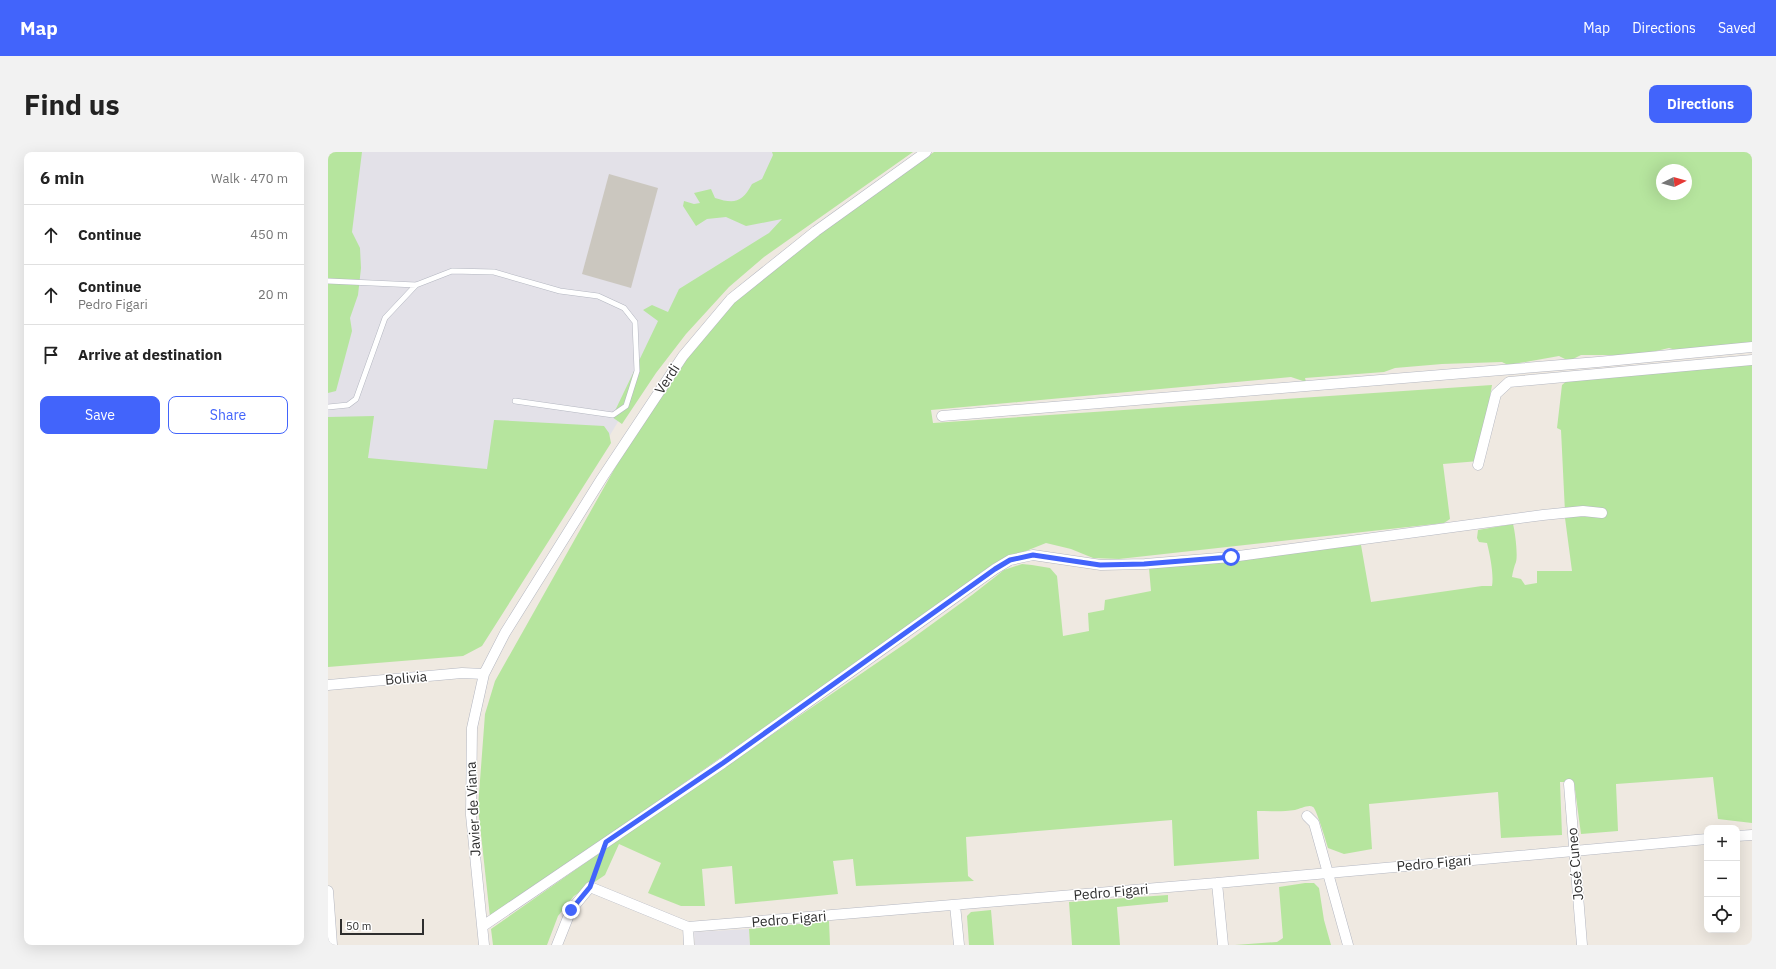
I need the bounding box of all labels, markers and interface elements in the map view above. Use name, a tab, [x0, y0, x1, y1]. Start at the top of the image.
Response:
text: Map	[20, 16, 58, 40]
text: Map	[1583, 19, 1610, 37]
text: Directions	[1632, 19, 1696, 37]
text: Saved	[1718, 19, 1756, 37]
button: Directions	[1649, 85, 1752, 123]
text: Find us	[24, 86, 120, 123]
north arrow	[1656, 164, 1692, 200]
text: 6 min	[40, 167, 84, 189]
text: Walk · 470 m	[211, 170, 288, 187]
icon: ahead	[40, 224, 62, 246]
text: Continue	[78, 225, 142, 244]
text: 450 m	[250, 226, 288, 243]
text: Continue	[78, 277, 142, 296]
icon: ahead	[40, 284, 62, 306]
text: 20 m	[258, 286, 288, 303]
text: Pedro Figari	[78, 296, 148, 313]
icon: arrive	[40, 344, 62, 366]
text: Arrive at destination	[78, 345, 222, 364]
street label: Verdi	[651, 360, 683, 398]
button: Save	[40, 396, 160, 434]
button: Share	[168, 396, 288, 434]
route start	[1222, 548, 1240, 566]
street label: Bolivia	[384, 667, 428, 689]
street label: Javier de Viana	[461, 761, 484, 857]
map controls	[1704, 825, 1740, 933]
button: +	[1704, 825, 1740, 861]
street label: José Cuneo	[1563, 827, 1587, 901]
street label: Pedro Figari	[1396, 851, 1472, 875]
button: −	[1704, 861, 1740, 897]
street label: Pedro Figari	[1073, 880, 1149, 904]
button: locate	[1704, 897, 1740, 933]
route end	[562, 901, 580, 919]
street label: Pedro Figari	[751, 907, 827, 931]
scale bar	[340, 917, 424, 936]
text: 50 m	[346, 919, 371, 933]

